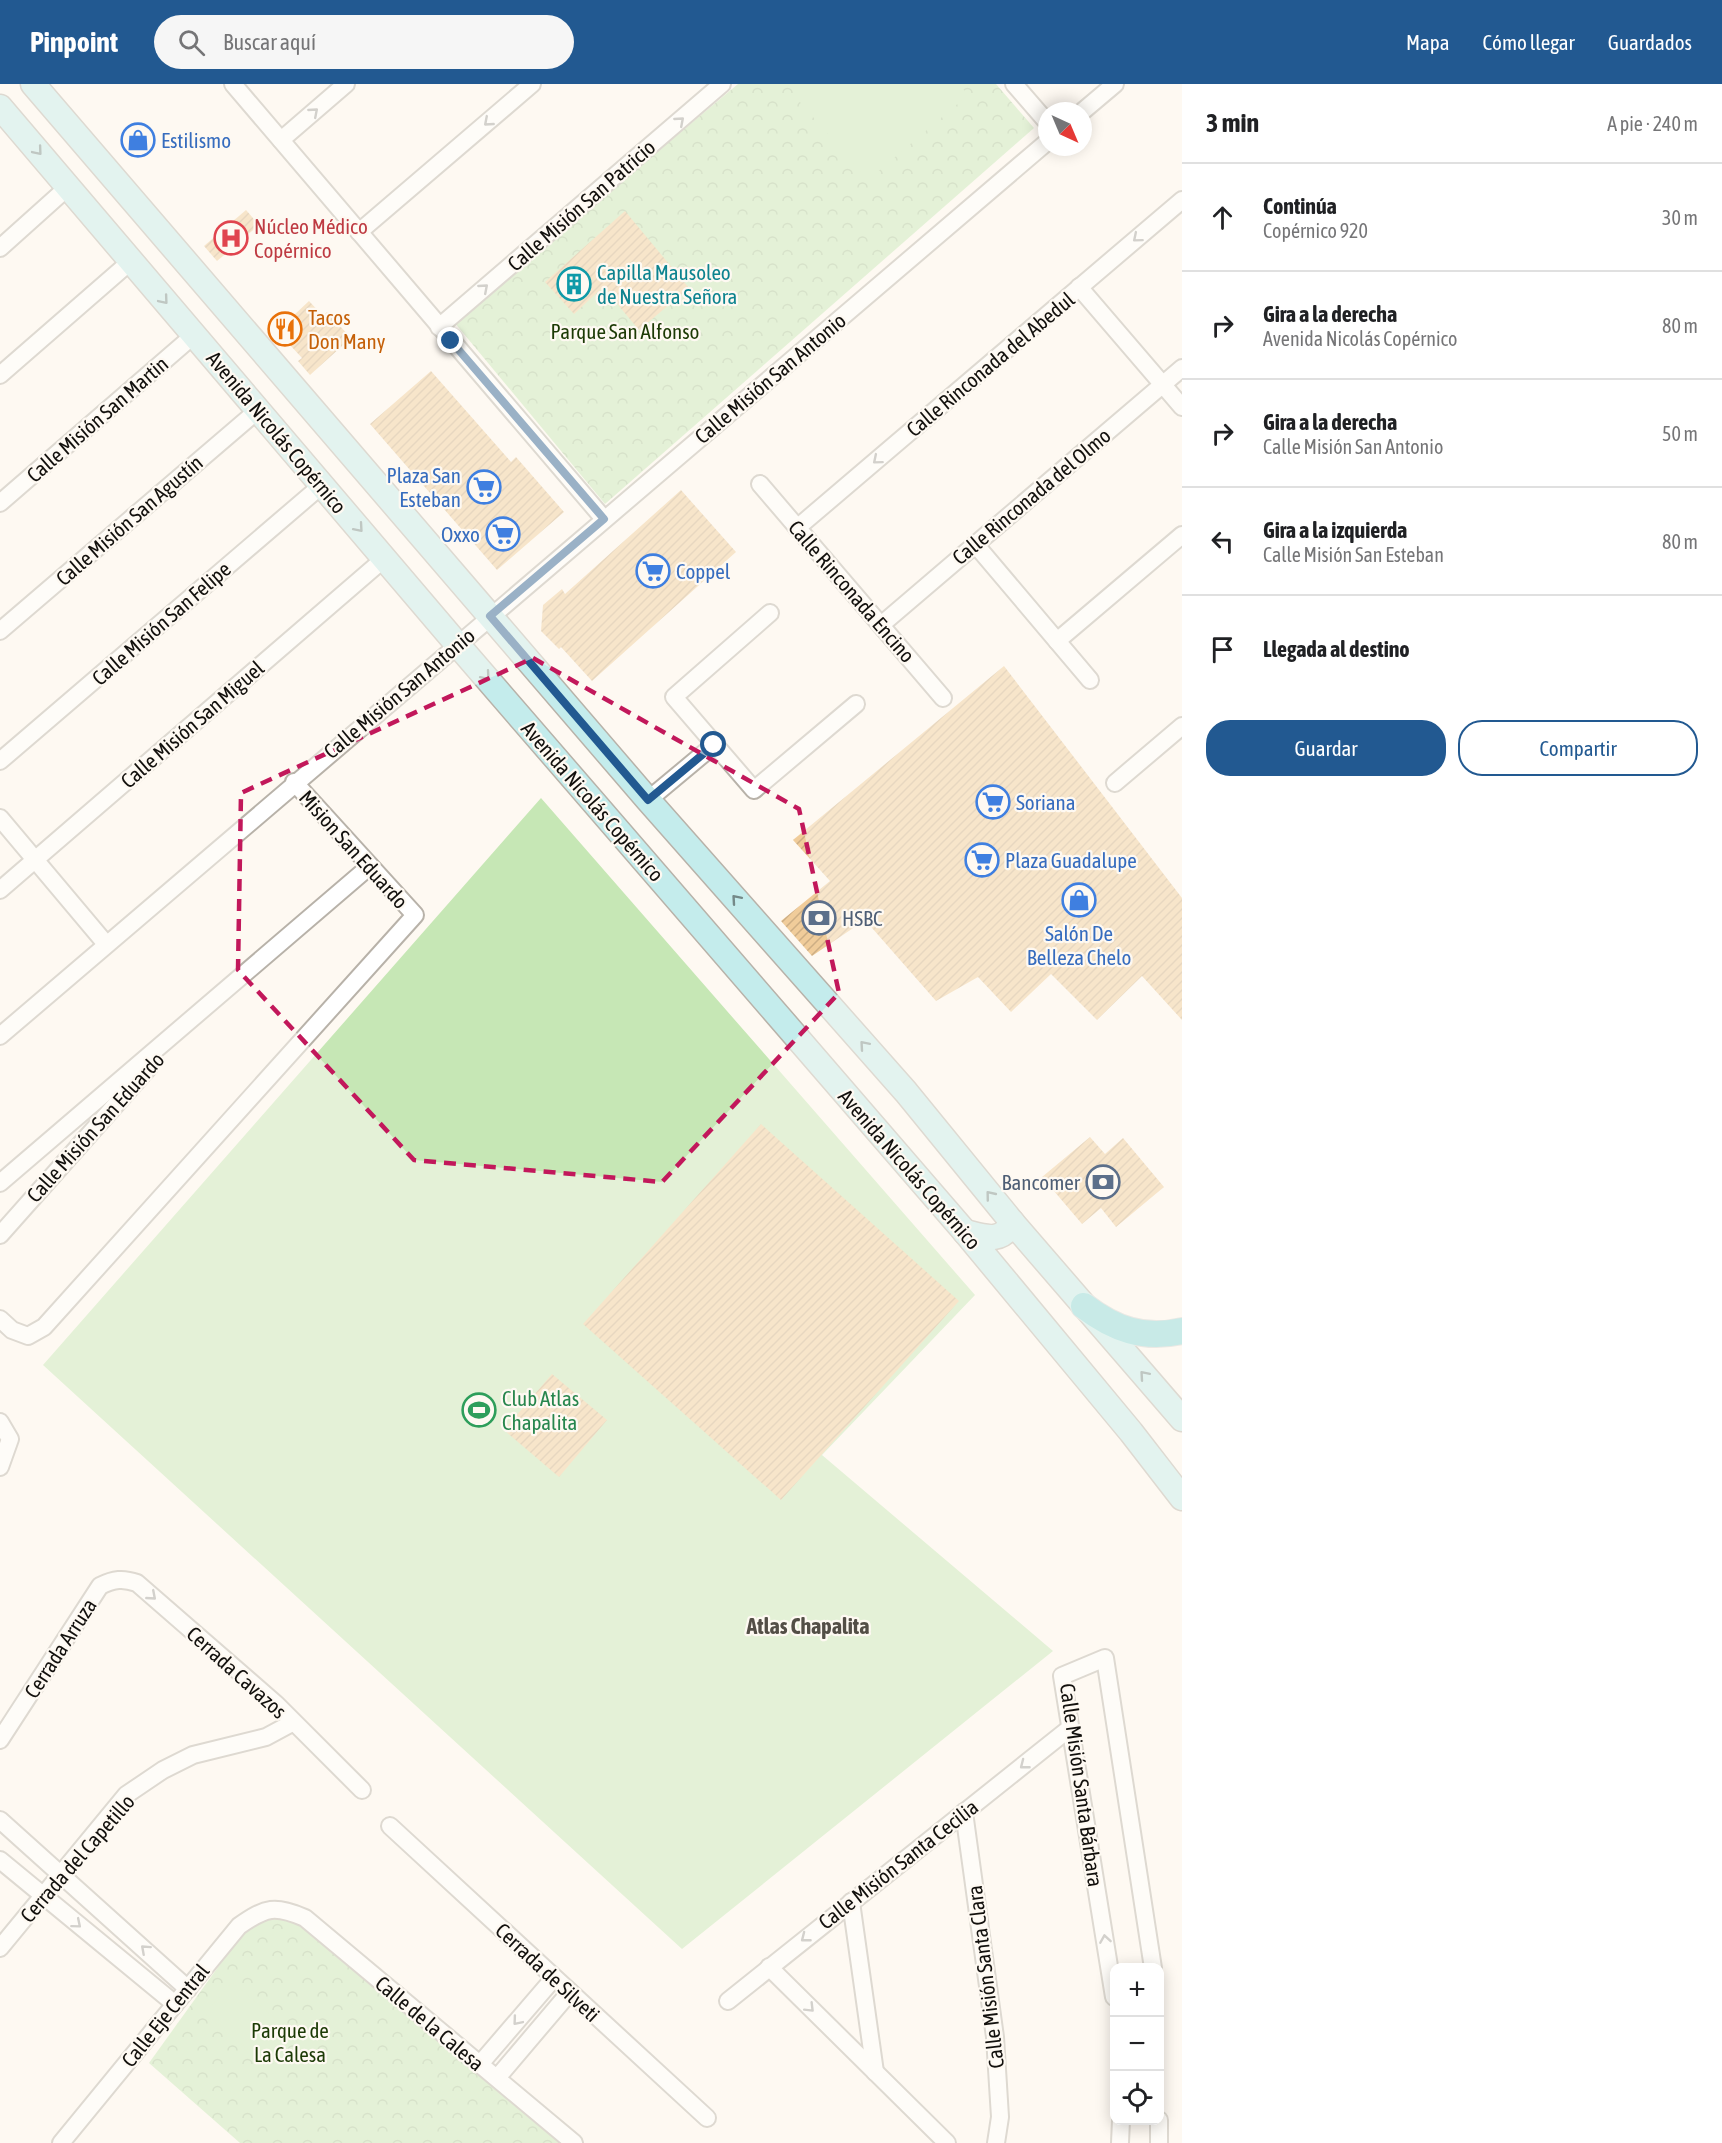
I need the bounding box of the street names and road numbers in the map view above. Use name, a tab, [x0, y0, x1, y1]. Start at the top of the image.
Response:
street label: Calle Misión San Patricio	[502, 134, 660, 276]
street label: Calle Rinconada del Abedul	[901, 287, 1079, 441]
street label: Calle Misión San Antonio	[690, 308, 850, 448]
street label: Avenida Nicolás Copérnico	[202, 346, 352, 518]
street label: Calle Misión San Martin	[22, 351, 172, 487]
street label: Calle Rinconada del Olmo	[947, 423, 1115, 569]
street label: Calle Misión San Agustín	[51, 450, 207, 590]
street label: Calle Rinconada Encino	[784, 515, 920, 667]
street label: Calle Misión San Felipe	[87, 556, 235, 690]
street label: Calle Misión San Antonio	[319, 623, 479, 763]
street label: Calle Misión San Miguel	[116, 655, 269, 793]
street label: Avenida Nicolás Copérnico	[517, 716, 669, 886]
street label: Mision San Eduardo	[295, 785, 413, 913]
street label: Calle Misión San Eduardo	[21, 1047, 169, 1207]
street label: Avenida Nicolás Copérnico	[834, 1084, 986, 1254]
street label: Cerrada Arruza	[19, 1594, 101, 1702]
street label: Cerrada Cavazos	[182, 1621, 292, 1723]
street label: Calle Misión Santa Bárbara	[1056, 1682, 1108, 1888]
street label: Cerrada del Capetillo	[15, 1789, 139, 1927]
street label: Calle Misión Santa Cecilia	[813, 1794, 983, 1934]
street label: Calle Misión Santa Clara	[962, 1884, 1008, 2070]
street label: Cerrada de Silveti	[491, 1918, 605, 2026]
street label: Calle Eje Central	[116, 1959, 214, 2071]
street label: Calle de la Calesa	[371, 1971, 489, 2075]

